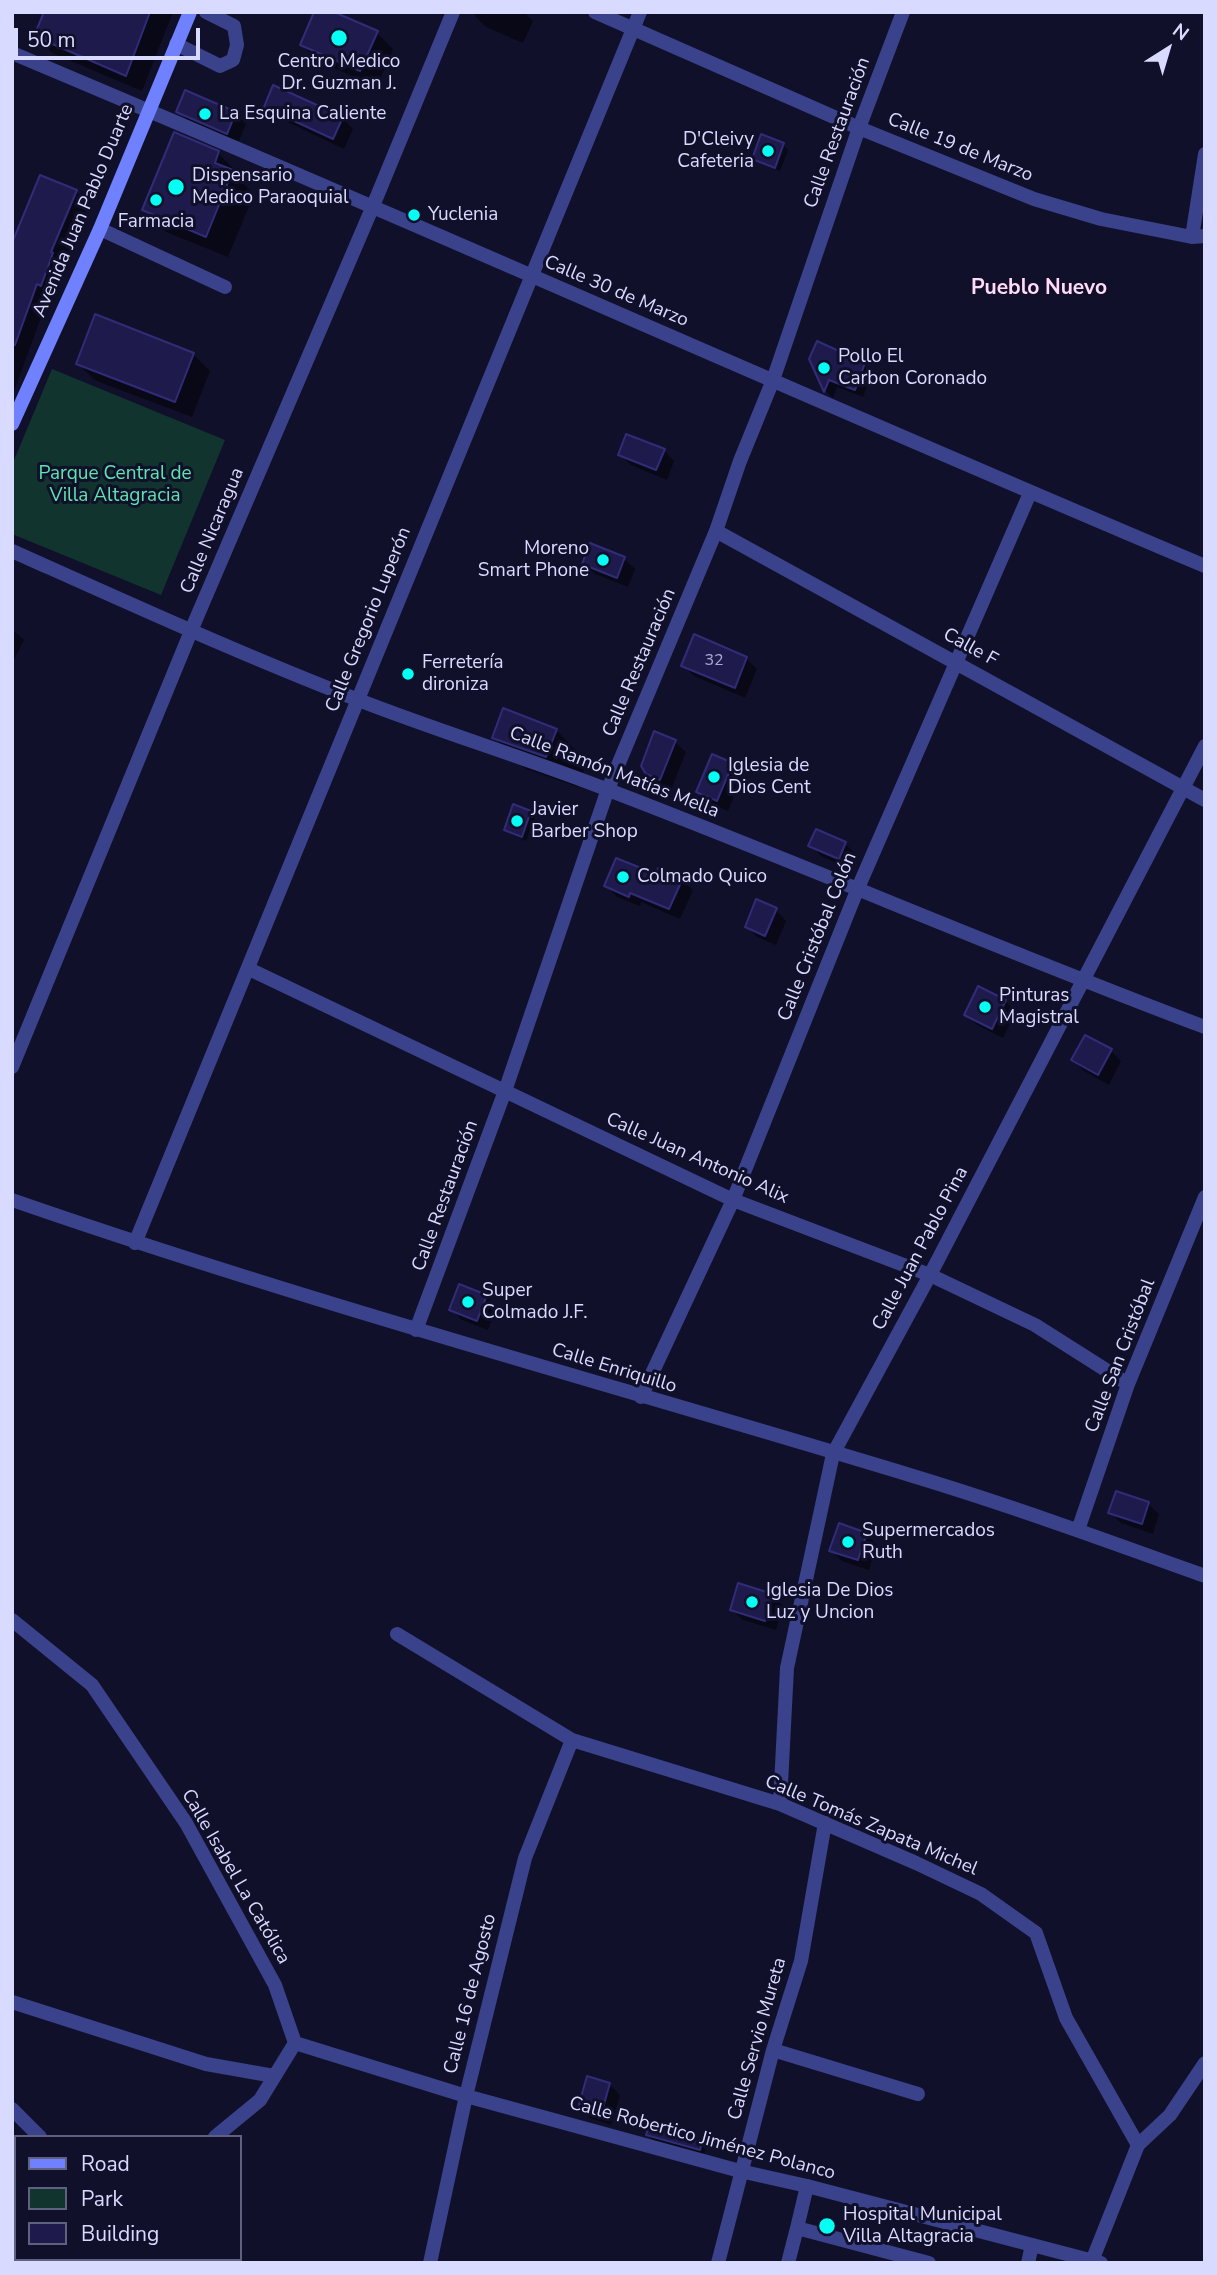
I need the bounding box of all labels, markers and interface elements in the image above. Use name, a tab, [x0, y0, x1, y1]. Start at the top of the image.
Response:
scale bar	[18, 14, 203, 58]
north arrow	[1133, 14, 1203, 84]
text: N	[1167, 18, 1194, 47]
text: 50 m	[27, 26, 76, 54]
marker: Centro Medico Dr. Guzman J.	[329, 28, 349, 48]
place label: Centro Medico Dr. Guzman J.	[278, 51, 400, 95]
street label: Calle Restauración	[800, 54, 876, 212]
street label: Avenida Juan Pablo Duarte	[29, 101, 139, 321]
place label: La Esquina Caliente	[219, 103, 386, 125]
marker: La Esquina Caliente	[197, 106, 213, 122]
street label: Calle 19 de Marzo	[884, 108, 1036, 188]
place label: D'Cleivy Cafeteria	[677, 129, 754, 173]
marker: D'Cleivy Cafeteria	[760, 143, 776, 159]
place label: Dispensario Medico Paraoquial	[192, 165, 349, 209]
marker: Dispensario Medico Paraoquial	[166, 177, 186, 197]
marker: Farmacia	[148, 192, 164, 208]
place label: Yuclenia	[428, 204, 498, 226]
marker: Yuclenia	[406, 207, 422, 223]
place label: Farmacia	[118, 211, 194, 233]
street label: Calle 30 de Marzo	[540, 251, 692, 333]
district label: Pueblo Nuevo	[971, 276, 1107, 302]
place label: Pollo El Carbon Coronado	[838, 346, 987, 390]
marker: Pollo El Carbon Coronado	[816, 360, 832, 376]
park label: Parque Central de Villa Altagracia	[38, 463, 192, 507]
street label: Calle Nicaragua	[176, 465, 250, 597]
street label: Calle Gregorio Luperón	[321, 524, 417, 716]
place label: Moreno Smart Phone	[478, 538, 589, 582]
marker: Moreno Smart Phone	[595, 552, 611, 568]
street label: Calle Restauración	[598, 585, 682, 741]
street label: Calle F	[939, 624, 1001, 672]
house number: 32	[704, 651, 724, 671]
place label: Ferretería dironiza	[422, 652, 504, 696]
marker: Ferretería dironiza	[400, 666, 416, 682]
street label: Calle Ramón Matías Mella	[506, 722, 722, 824]
place label: Iglesia de Dios Cent	[728, 755, 811, 799]
marker: Iglesia de Dios Cent	[706, 769, 722, 785]
place label: Javier Barber Shop	[531, 799, 638, 843]
marker: Javier Barber Shop	[509, 813, 525, 829]
street label: Calle Cristóbal Colón	[774, 849, 862, 1025]
place label: Colmado Quico	[637, 866, 767, 888]
marker: Colmado Quico	[615, 869, 631, 885]
place label: Pinturas Magistral	[999, 985, 1079, 1029]
marker: Pinturas Magistral	[977, 999, 993, 1015]
street label: Calle Juan Antonio Alix	[602, 1108, 792, 1210]
street label: Calle Restauración	[408, 1117, 484, 1275]
street label: Calle Juan Pablo Pina	[868, 1163, 974, 1335]
street label: Calle San Cristóbal	[1081, 1276, 1161, 1436]
place label: Super Colmado J.F.	[482, 1280, 588, 1324]
marker: Super Colmado J.F.	[460, 1294, 476, 1310]
street label: Calle Enriquillo	[549, 1339, 679, 1399]
place label: Supermercados Ruth	[862, 1520, 995, 1564]
marker: Supermercados Ruth	[840, 1534, 856, 1550]
place label: Iglesia De Dios Luz y Uncion	[766, 1580, 893, 1624]
marker: Iglesia De Dios Luz y Uncion	[744, 1594, 760, 1610]
street label: Calle Tomás Zapata Michel	[761, 1771, 981, 1881]
street label: Calle Isabel La Católica	[176, 1785, 294, 1969]
street label: Calle 16 de Agosto	[440, 1912, 502, 2076]
street label: Calle Servio Mureta	[724, 1955, 792, 2123]
street label: Calle Robertico Jiménez Polanco	[566, 2092, 838, 2186]
legend	[14, 2135, 242, 2261]
text: Road	[81, 2150, 130, 2178]
text: Park	[81, 2185, 123, 2213]
place label: Hospital Municipal Villa Altagracia	[843, 2204, 1002, 2248]
marker: Hospital Municipal Villa Altagracia	[817, 2216, 837, 2236]
text: Building	[81, 2220, 159, 2248]

